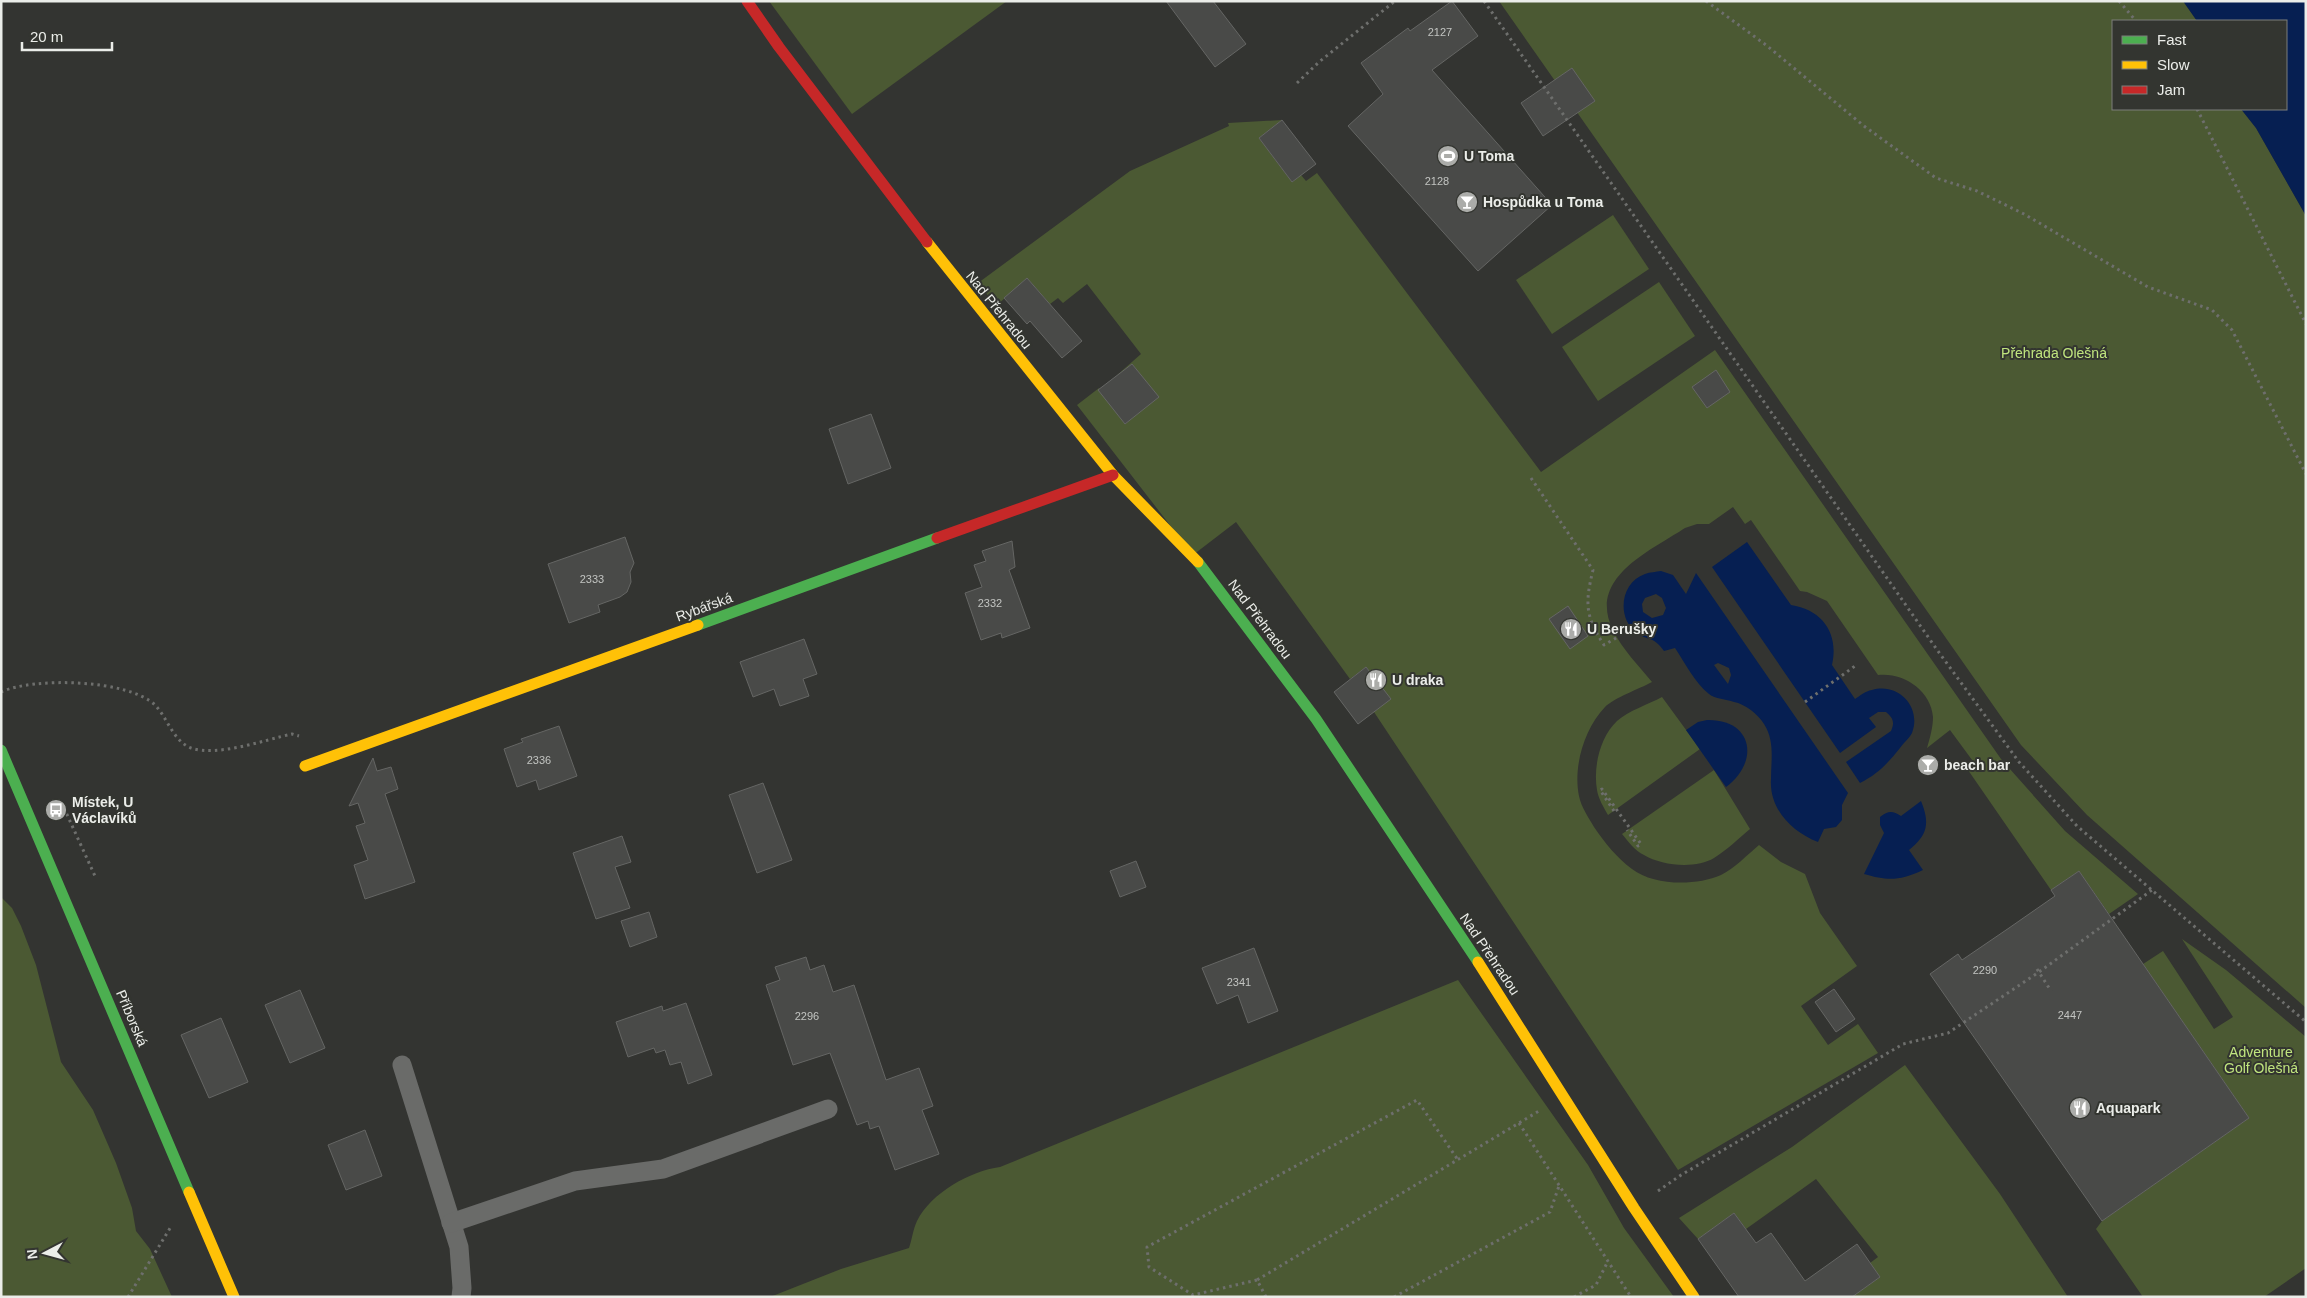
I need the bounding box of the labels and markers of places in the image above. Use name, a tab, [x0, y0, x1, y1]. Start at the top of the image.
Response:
sports icon: U Toma	[1436, 144, 1460, 168]
place label: U Toma	[1464, 148, 1515, 164]
bar icon: Hospůdka u Toma	[1455, 190, 1479, 214]
place label: Hospůdka u Toma	[1483, 194, 1604, 210]
restaurant icon: U Berušky	[1559, 617, 1583, 641]
place label: U Berušky	[1587, 621, 1656, 637]
restaurant icon: U draka	[1364, 668, 1388, 692]
place label: U draka	[1392, 672, 1444, 688]
bar icon: beach bar	[1916, 753, 1940, 777]
place label: beach bar	[1944, 757, 2011, 773]
place label: Místek, U Václavíků	[72, 794, 137, 826]
bus stop icon: Místek, U Václavíků	[44, 798, 68, 822]
restaurant icon: Aquapark	[2068, 1096, 2092, 1120]
place label: Aquapark	[2096, 1100, 2161, 1116]

